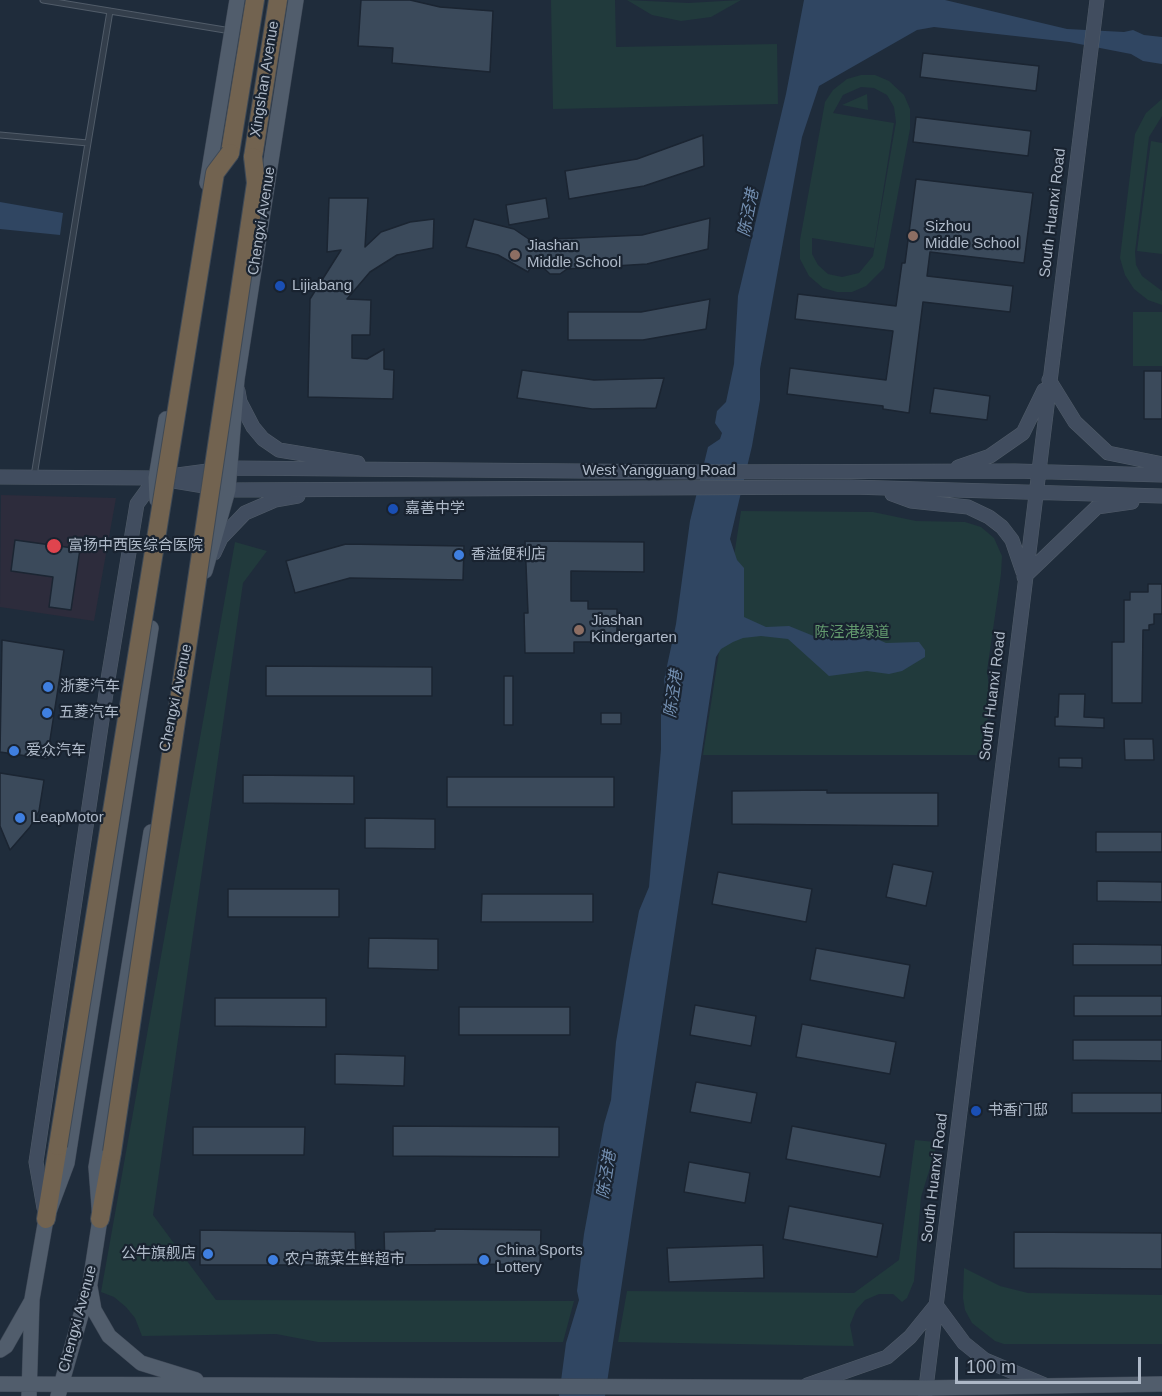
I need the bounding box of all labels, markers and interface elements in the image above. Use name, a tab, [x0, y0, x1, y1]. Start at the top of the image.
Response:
street label: Xingshan Avenue	[247, 20, 283, 138]
street label: South Huanxi Road	[1036, 147, 1070, 279]
street label: Chengxi Avenue	[245, 165, 279, 277]
water label: 陈泾港	[735, 188, 763, 238]
place label: Sizhou Middle School	[925, 218, 1019, 253]
marker: Sizhou Middle School	[906, 229, 920, 243]
place label: Jiashan Middle School	[527, 237, 621, 272]
marker: Jiashan Middle School	[508, 248, 522, 262]
place label: Lijiabang	[292, 277, 352, 295]
marker: Lijiabang	[273, 279, 287, 293]
street label: West Yangguang Road	[582, 462, 736, 480]
place label: 嘉善中学	[405, 500, 465, 518]
marker: 嘉善中学	[386, 502, 400, 516]
marker: 富扬中西医综合医院	[45, 537, 63, 555]
place label: 富扬中西医综合医院	[68, 537, 203, 555]
place label: 香溢便利店	[471, 546, 546, 564]
marker: 香溢便利店	[452, 548, 466, 562]
place label: Jiashan Kindergarten	[591, 612, 677, 647]
marker: Jiashan Kindergarten	[572, 623, 586, 637]
park label: 陈泾港绿道	[815, 624, 889, 642]
street label: South Huanxi Road	[976, 630, 1010, 762]
street label: Chengxi Avenue	[156, 642, 196, 754]
water label: 陈泾港	[661, 669, 687, 719]
place label: 浙菱汽车	[60, 678, 120, 696]
marker: 浙菱汽车	[41, 680, 55, 694]
place label: 五菱汽车	[59, 704, 119, 722]
marker: 五菱汽车	[40, 706, 54, 720]
place label: 爱众汽车	[26, 742, 86, 760]
marker: 爱众汽车	[7, 744, 21, 758]
place label: LeapMotor	[32, 809, 104, 827]
marker: LeapMotor	[13, 811, 27, 825]
place label: 书香门邸	[988, 1102, 1048, 1120]
marker: 书香门邸	[969, 1104, 983, 1118]
street label: South Huanxi Road	[918, 1112, 952, 1244]
water label: 陈泾港	[594, 1150, 620, 1200]
place label: China Sports Lottery	[496, 1242, 583, 1277]
place label: 公牛旗舰店	[121, 1245, 196, 1263]
marker: 公牛旗舰店	[201, 1247, 215, 1261]
place label: 农户蔬菜生鲜超市	[285, 1251, 405, 1269]
marker: 农户蔬菜生鲜超市	[266, 1253, 280, 1267]
marker: China Sports Lottery	[477, 1253, 491, 1267]
street label: Chengxi Avenue	[55, 1264, 101, 1374]
scale bar	[958, 1345, 1144, 1383]
text: 100 m	[966, 1357, 1016, 1377]

